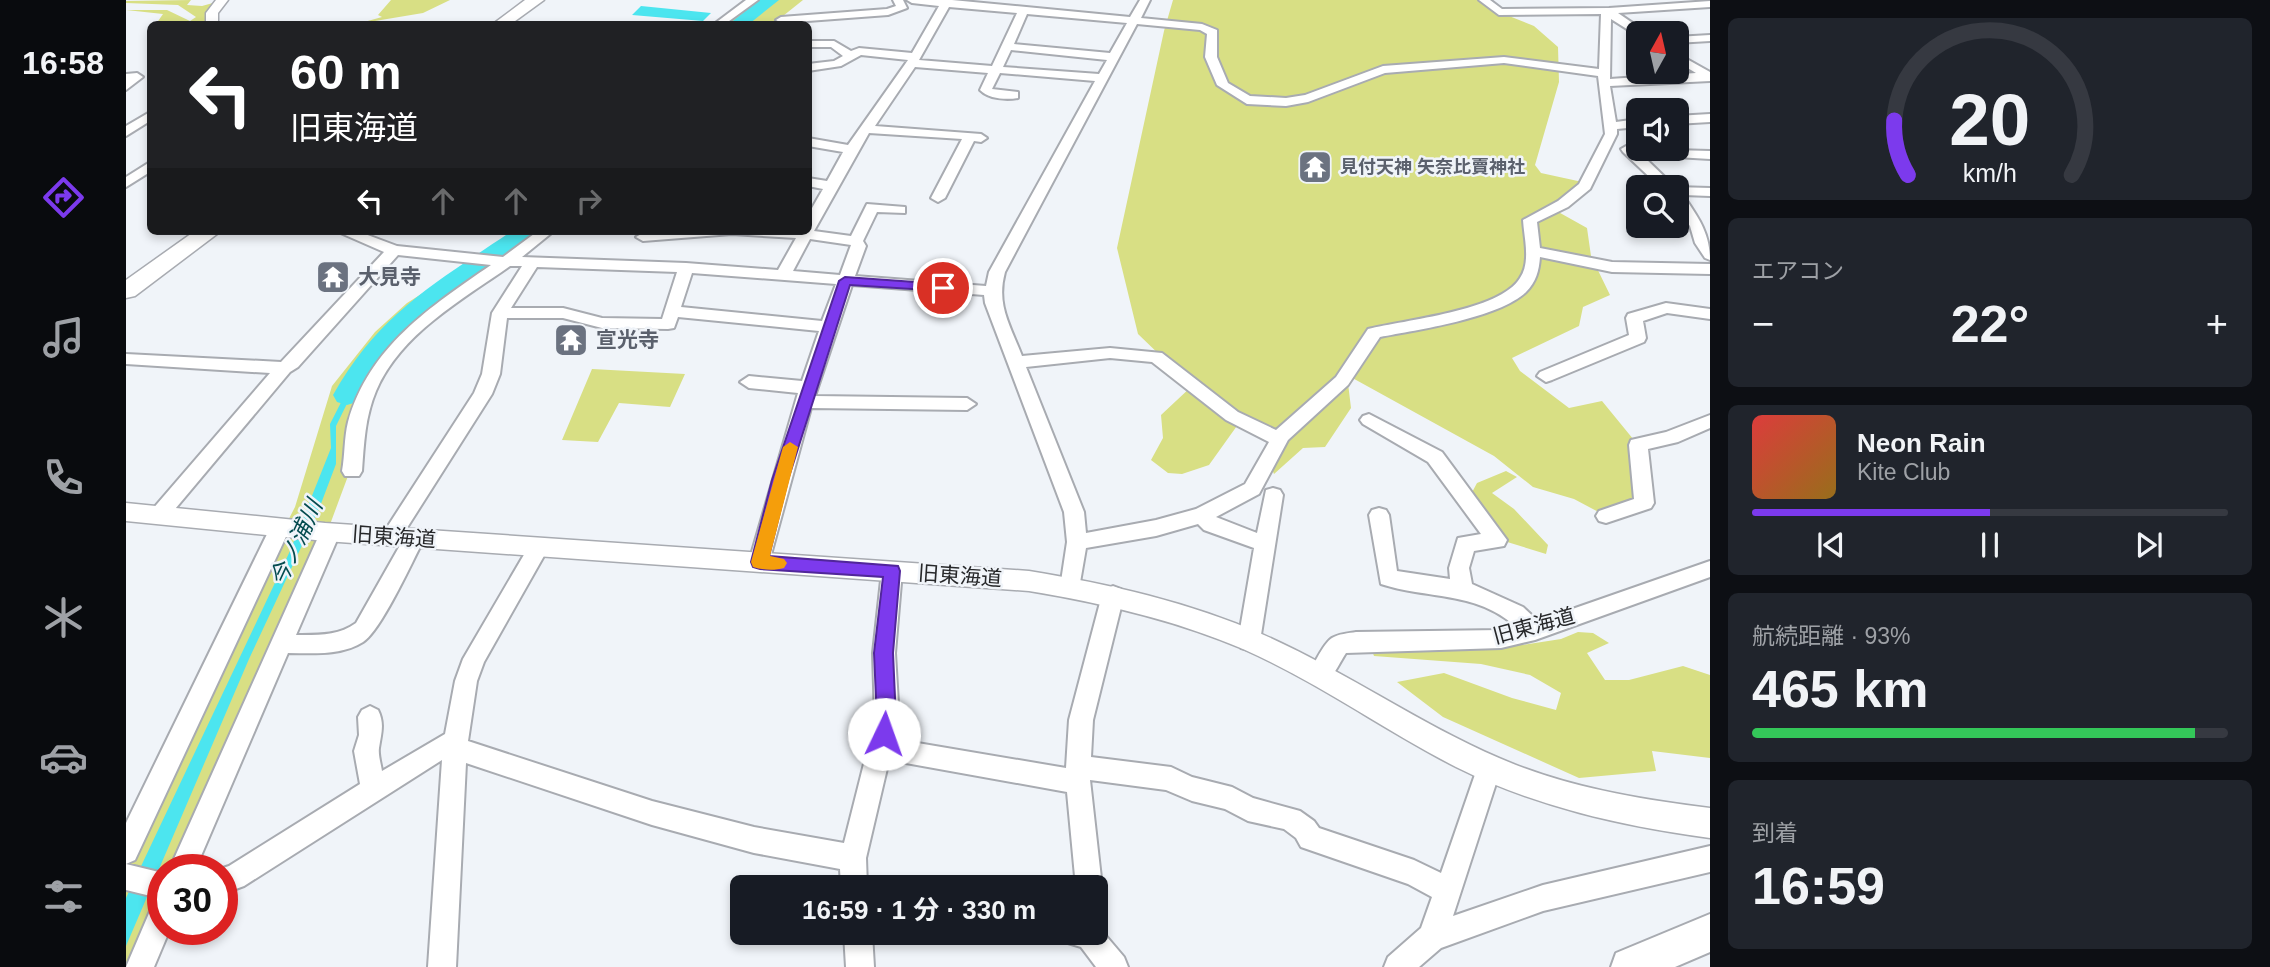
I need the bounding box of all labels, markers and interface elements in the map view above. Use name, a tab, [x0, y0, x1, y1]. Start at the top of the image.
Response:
north arrow	[1626, 21, 1689, 84]
map controls	[1626, 21, 1689, 238]
text: 16:58	[22, 45, 104, 81]
text: 60 m	[290, 45, 402, 99]
icon: left	[175, 49, 266, 140]
text: 20	[1950, 79, 2030, 160]
button: sound	[1626, 98, 1689, 161]
text: 旧東海道	[290, 110, 418, 146]
temple icon: 見付天神 矢奈比賣神社	[1296, 148, 1334, 186]
place label: 見付天神 矢奈比賣神社	[1340, 157, 1525, 177]
text: km/h	[1963, 159, 2017, 187]
icon: directions	[39, 173, 88, 222]
button: search	[1626, 175, 1689, 238]
icon: left	[351, 182, 389, 220]
icon: ahead	[424, 182, 462, 220]
icon: ahead	[497, 182, 535, 220]
icon: right	[570, 182, 608, 220]
temple icon: 大見寺	[314, 258, 352, 296]
pin	[913, 258, 973, 318]
text: エアコン	[1752, 258, 1844, 284]
place label: 大見寺	[358, 265, 421, 288]
icon: arrive	[924, 269, 962, 307]
text: 22°	[1951, 295, 2029, 353]
text: −	[1752, 303, 1774, 345]
text: +	[2206, 303, 2228, 345]
icon: music	[39, 313, 88, 362]
temple icon: 宣光寺	[552, 321, 590, 359]
place label: 宣光寺	[596, 328, 659, 351]
text: Neon Rain	[1857, 428, 1986, 458]
icon: phone	[39, 453, 88, 502]
text: Kite Club	[1857, 459, 1950, 485]
water label: 今ノ浦川	[265, 493, 328, 590]
street label: 旧東海道	[351, 522, 437, 551]
icon: previous	[1812, 526, 1850, 564]
icon: pause	[1971, 526, 2009, 564]
icon: next	[2130, 526, 2168, 564]
street label: 旧東海道	[917, 561, 1003, 590]
icon: climate	[39, 593, 88, 642]
street label: 旧東海道	[1490, 604, 1577, 647]
text: 航続距離 · 93%	[1752, 623, 1910, 649]
text: 465 km	[1752, 660, 1928, 718]
position arrow	[847, 697, 921, 771]
icon: car	[39, 733, 88, 782]
text: 到着	[1752, 820, 1798, 846]
speed limit sign: 30	[147, 854, 238, 945]
text: 16:59	[1752, 857, 1885, 915]
icon: filters	[39, 872, 88, 921]
text: 16:59 · 1 分 · 330 m	[802, 895, 1036, 925]

